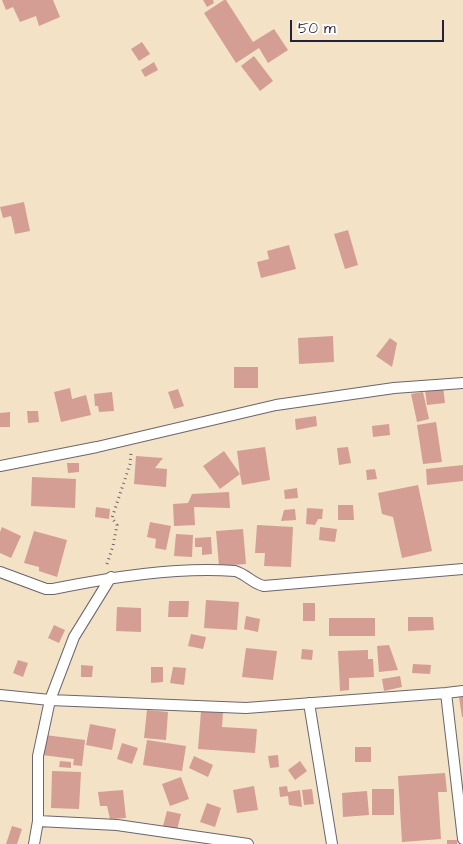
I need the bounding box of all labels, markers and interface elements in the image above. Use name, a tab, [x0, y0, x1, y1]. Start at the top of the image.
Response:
scale bar	[293, 10, 447, 42]
text: 50 m	[298, 18, 336, 39]

